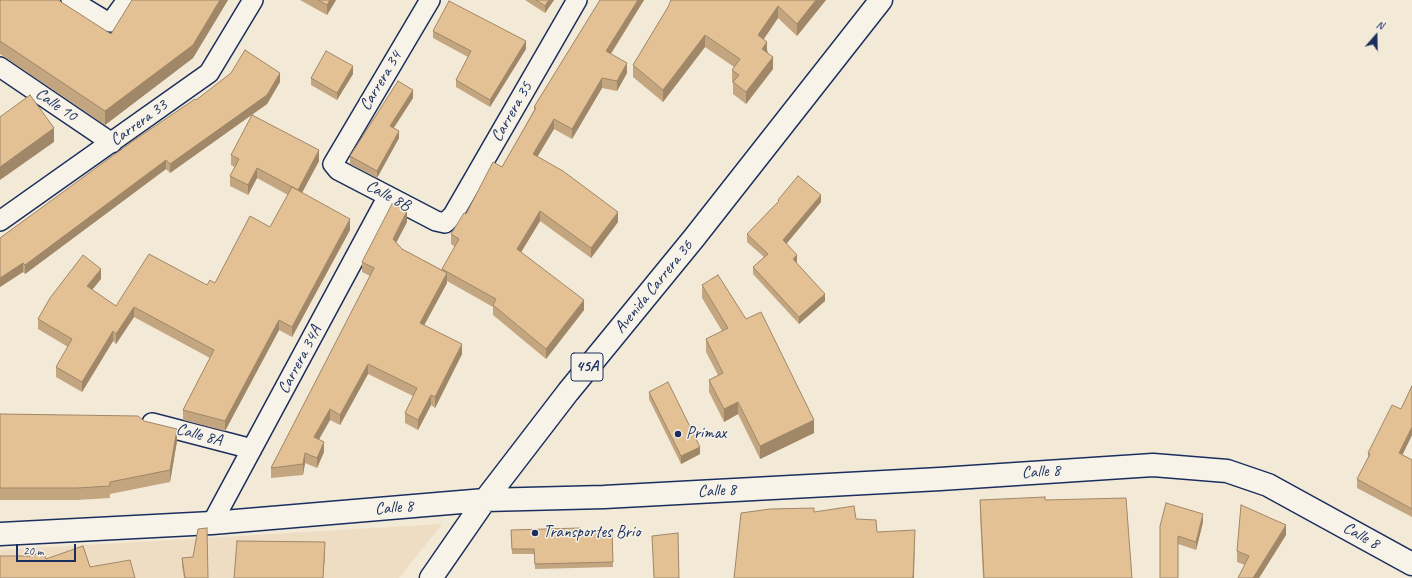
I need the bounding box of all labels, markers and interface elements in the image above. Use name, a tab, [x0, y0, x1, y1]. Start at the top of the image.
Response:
north arrow	[1356, 16, 1396, 56]
text: N	[1375, 17, 1386, 32]
street label: Carrera 34	[355, 48, 407, 114]
street label: Carrera 35	[487, 78, 537, 146]
street label: Calle 10	[31, 84, 81, 126]
street label: Carrera 33	[106, 95, 172, 151]
street label: Calle 8B	[362, 176, 414, 216]
street label: Avenida Carrera 36	[610, 236, 698, 338]
street label: Carrera 34A	[274, 322, 326, 398]
road number: 45A	[571, 353, 603, 381]
street label: Calle 8A	[174, 419, 224, 451]
place label: Primax	[686, 424, 726, 444]
marker: Primax	[673, 429, 683, 439]
street label: Calle 8	[1021, 460, 1061, 484]
street label: Calle 8	[697, 480, 737, 502]
street label: Calle 8	[374, 496, 414, 520]
street label: Calle 8	[1339, 518, 1383, 554]
place label: Transportes Brio	[543, 523, 640, 543]
marker: Transportes Brio	[530, 528, 540, 538]
scale bar	[18, 536, 78, 562]
text: 20 m	[23, 543, 43, 559]

